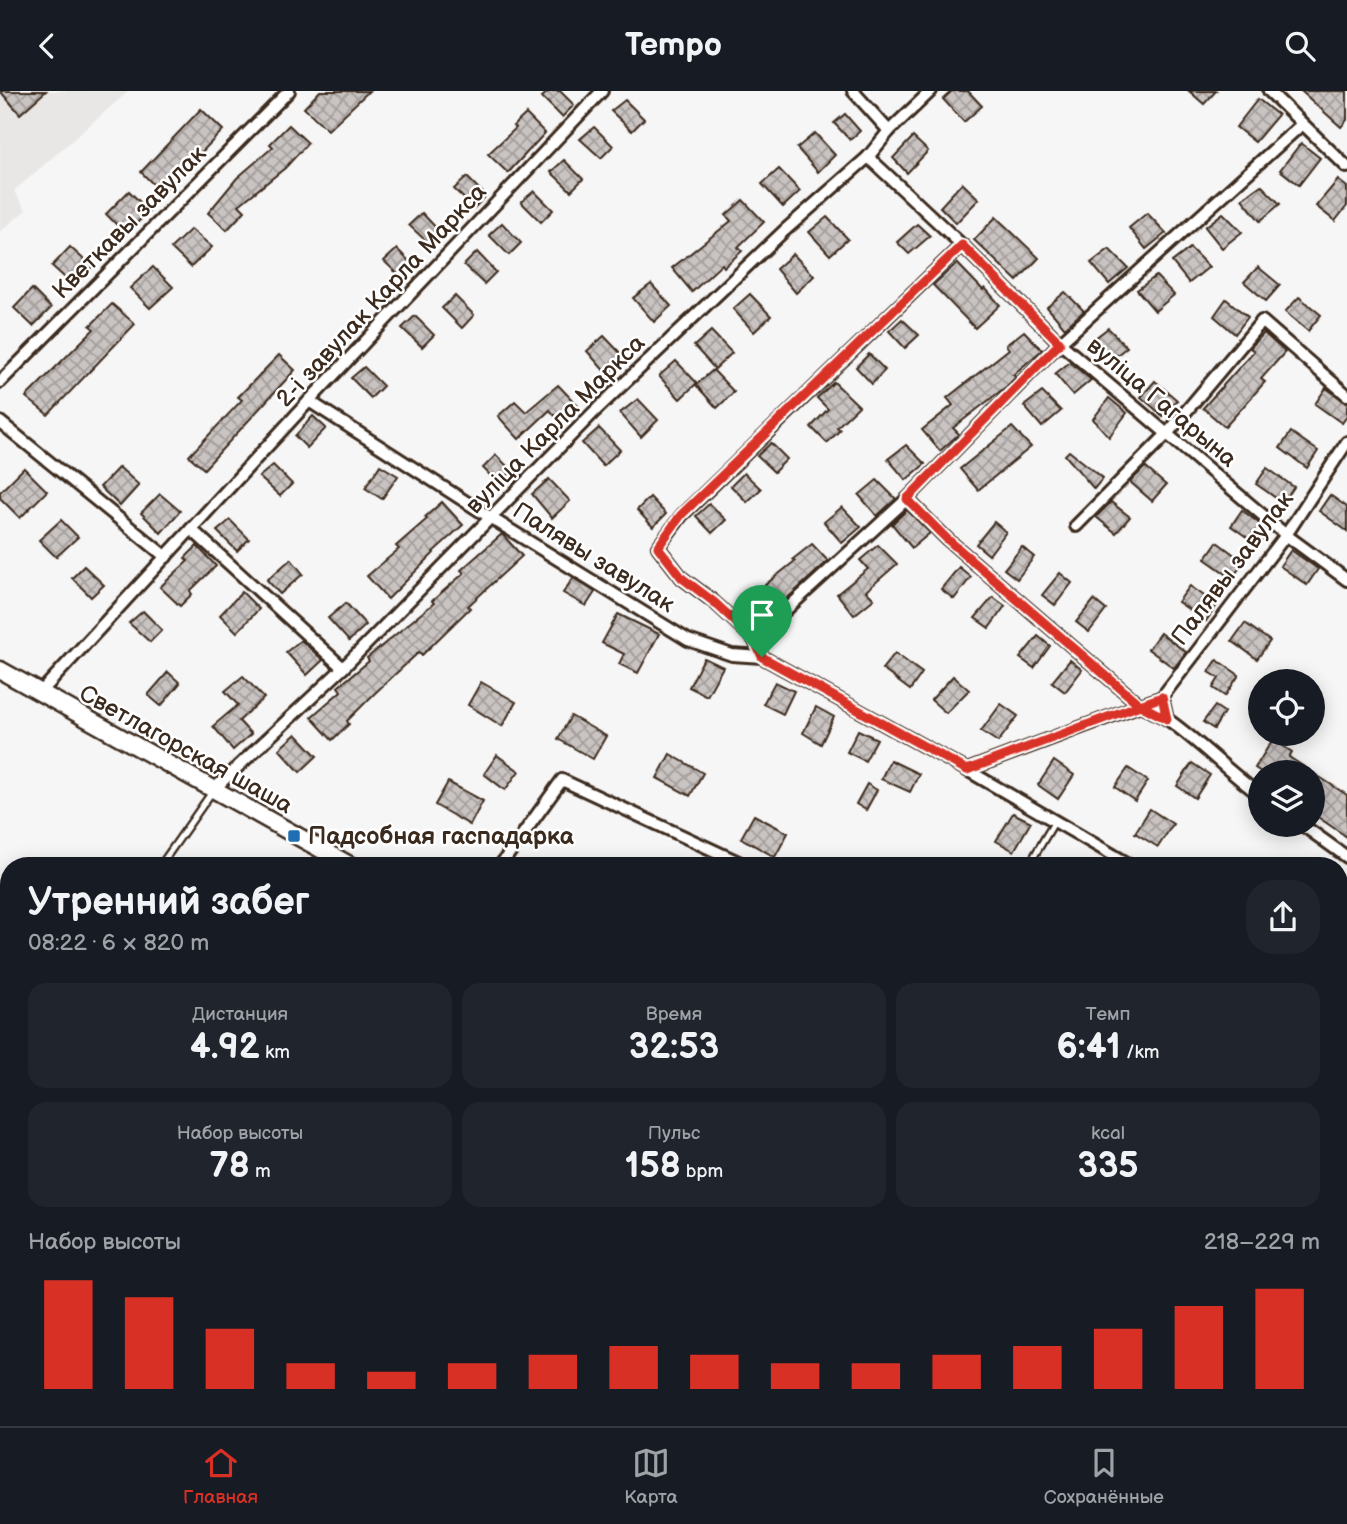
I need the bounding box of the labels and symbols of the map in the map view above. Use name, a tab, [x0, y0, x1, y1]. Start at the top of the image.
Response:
street label: Кветкавы завулак	[47, 139, 212, 305]
street label: 2-і завулак Карла Маркса	[270, 178, 493, 413]
street label: вуліца Карла Маркса	[460, 329, 651, 520]
street label: вуліца Гагарына	[1081, 331, 1243, 474]
street label: Палявы завулак	[1165, 485, 1300, 651]
street label: Палявы завулак	[507, 496, 680, 619]
pin	[732, 585, 792, 657]
street label: Светлагорская шаша	[74, 679, 298, 820]
place label: Падсобная гаспадарка	[308, 822, 575, 851]
marker: Падсобная гаспадарка	[286, 828, 302, 844]

